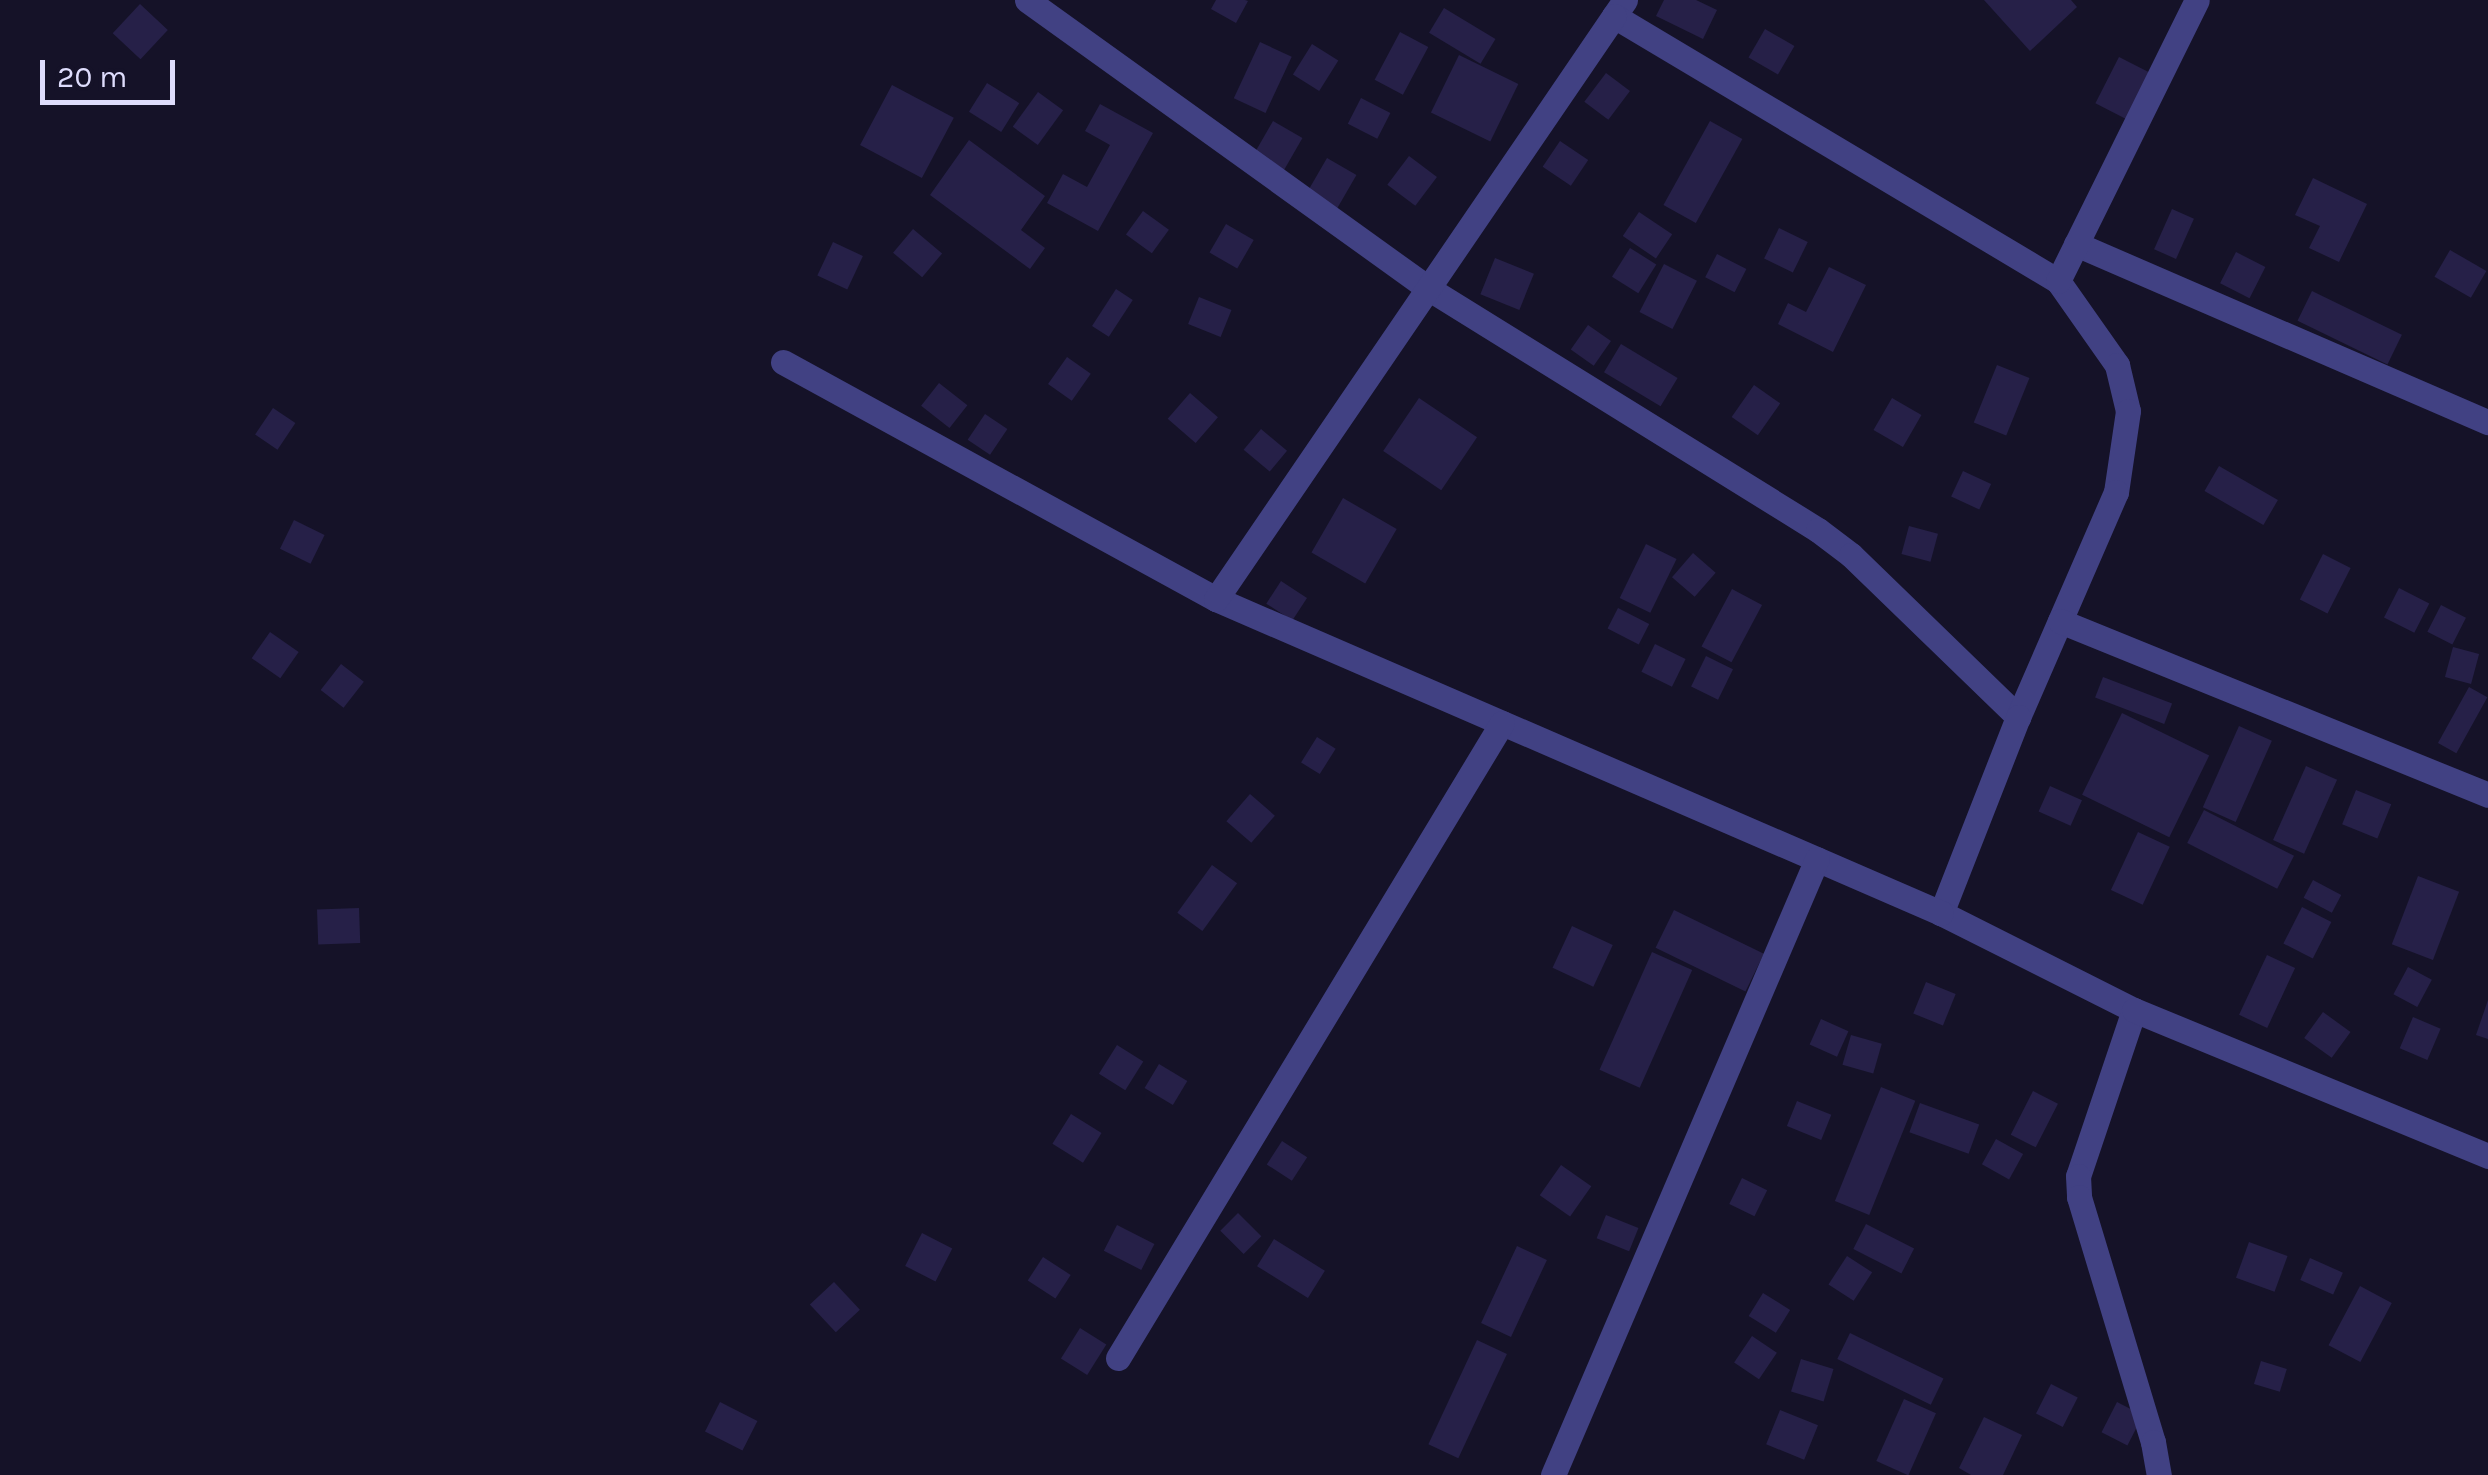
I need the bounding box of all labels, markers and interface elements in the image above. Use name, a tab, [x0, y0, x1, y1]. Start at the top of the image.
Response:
scale bar	[45, 40, 180, 102]
text: 20 m	[57, 59, 127, 95]

